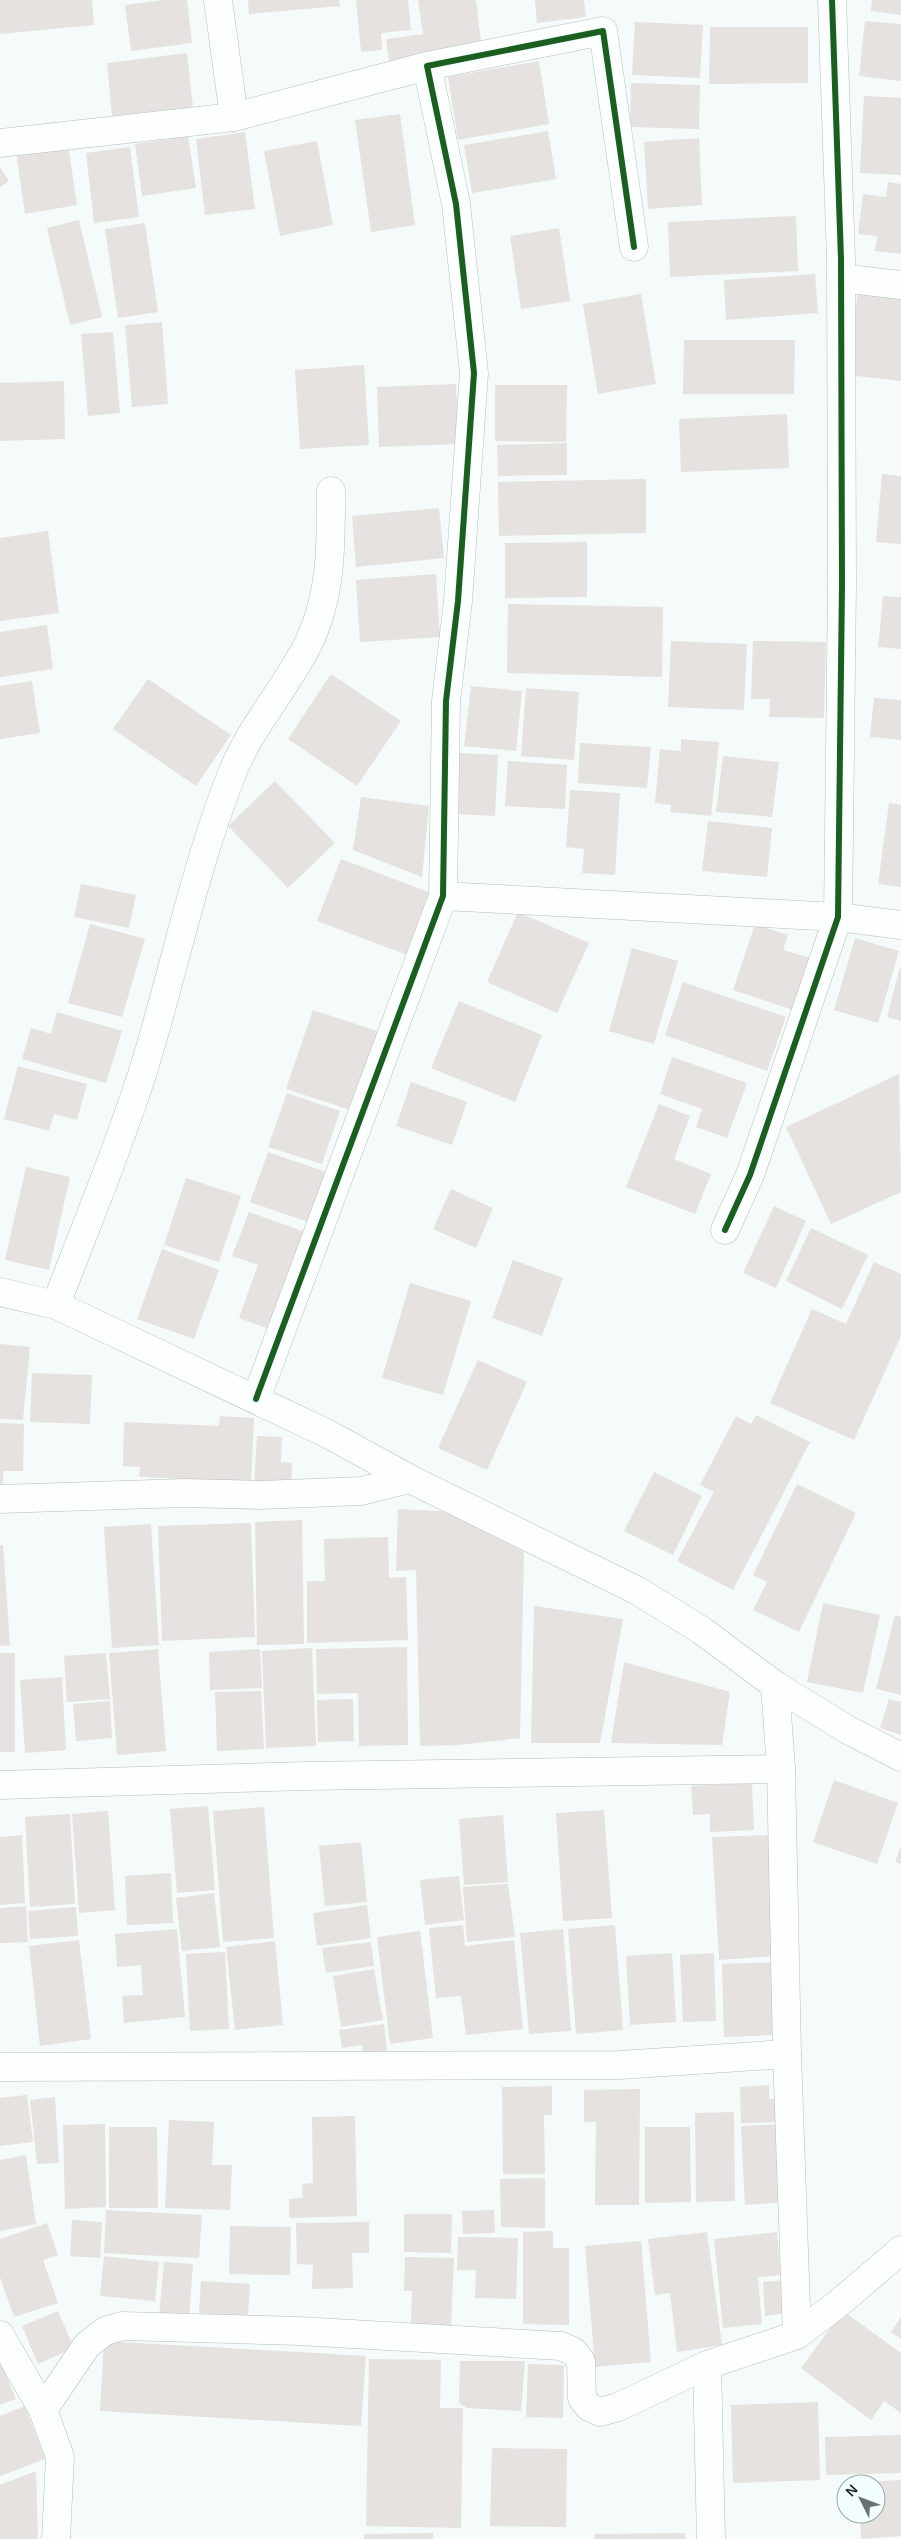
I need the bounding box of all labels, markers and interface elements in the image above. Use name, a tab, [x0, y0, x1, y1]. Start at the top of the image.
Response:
north arrow	[836, 2474, 886, 2524]
text: N	[842, 2481, 861, 2499]

